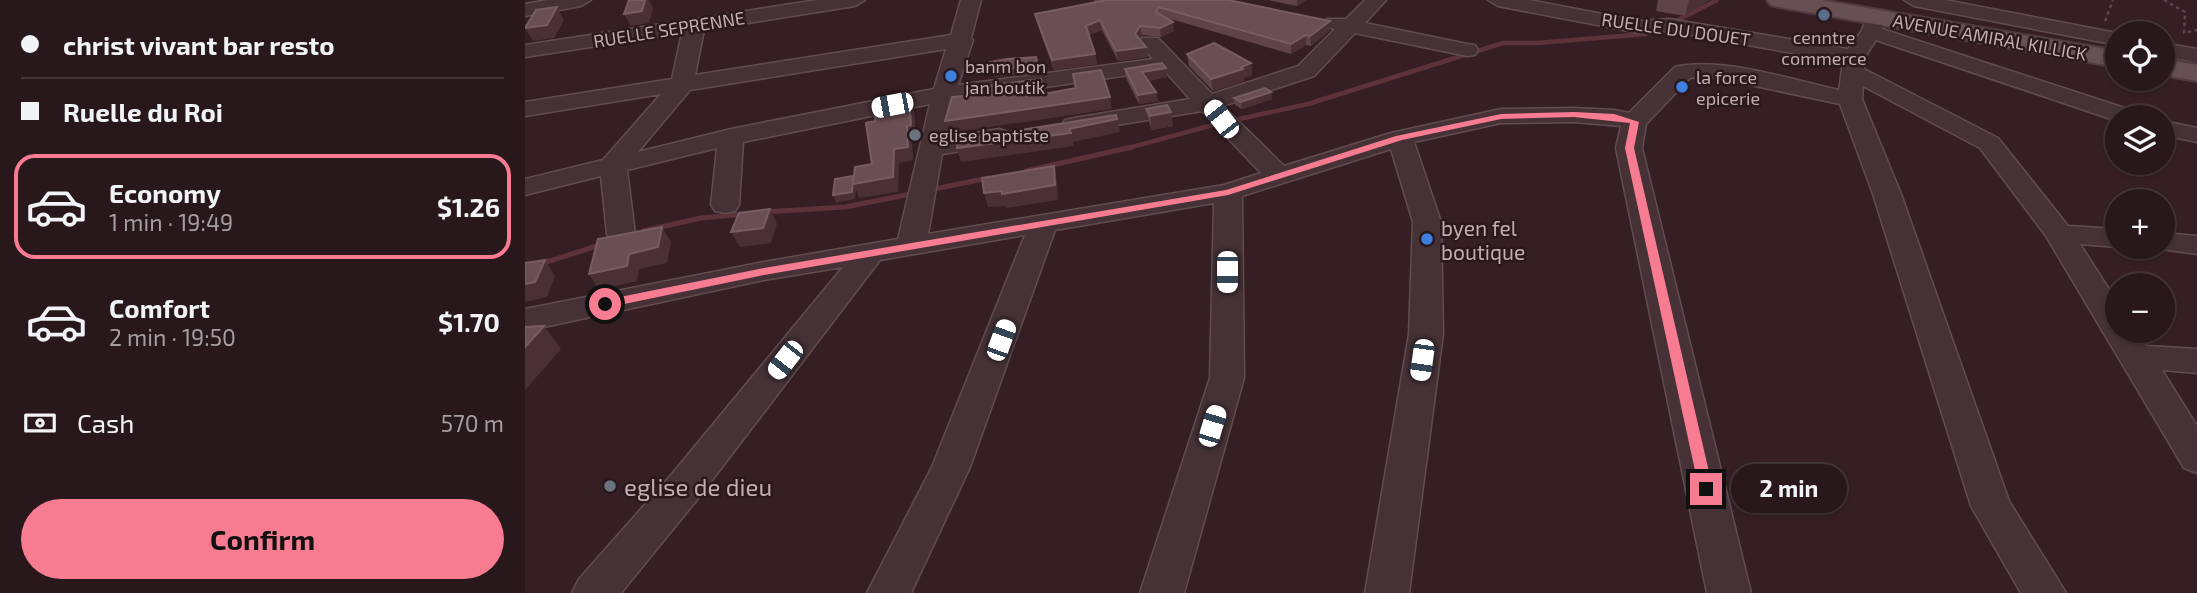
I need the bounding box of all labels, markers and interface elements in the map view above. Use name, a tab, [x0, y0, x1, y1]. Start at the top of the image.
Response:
street label: RUELLE SEPRENNE	[592, 6, 746, 52]
marker: cenntre commerce	[1816, 7, 1832, 23]
street label: RUELLE DU DOUET	[1600, 8, 1752, 50]
street label: AVENUE AMIRAL KILLICK	[1891, 9, 2089, 65]
map controls	[2105, 21, 2175, 343]
button: locate	[2105, 21, 2175, 91]
place label: cenntre commerce	[1781, 26, 1867, 69]
text: christ vivant bar resto	[63, 29, 335, 60]
place label: banm bon jan boutik	[965, 55, 1046, 98]
place label: la force epicerie	[1696, 66, 1760, 109]
marker: banm bon jan boutik	[943, 68, 959, 84]
marker: la force epicerie	[1674, 79, 1690, 95]
car	[870, 91, 915, 119]
text: Ruelle du Roi	[63, 96, 223, 127]
car	[1200, 96, 1243, 142]
button: layers	[2105, 105, 2175, 175]
place label: eglise baptiste	[929, 124, 1049, 146]
marker: eglise baptiste	[907, 127, 923, 143]
icon: car	[25, 175, 88, 238]
text: Economy	[109, 177, 221, 208]
button: +	[2105, 189, 2175, 259]
text: $1.26	[437, 191, 500, 222]
text: 1 min · 19:49	[109, 208, 233, 236]
place label: byen fel boutique	[1441, 215, 1525, 264]
marker: byen fel boutique	[1419, 231, 1435, 247]
car	[1217, 251, 1238, 293]
button: −	[2105, 273, 2175, 343]
route start	[589, 288, 621, 320]
icon: car	[25, 290, 88, 353]
text: Comfort	[109, 292, 210, 323]
text: $1.70	[438, 306, 500, 337]
car	[984, 317, 1019, 363]
text: 2 min · 19:50	[109, 323, 236, 351]
car	[764, 337, 807, 383]
car	[1409, 338, 1436, 382]
car	[1196, 403, 1229, 449]
icon: cash	[21, 404, 59, 442]
text: Cash	[77, 407, 134, 438]
text: 570 m	[441, 409, 504, 437]
callout: 2 min	[1731, 464, 1846, 514]
place label: eglise de dieu	[624, 472, 772, 501]
route end	[1690, 473, 1722, 505]
text: 2 min	[1760, 474, 1818, 502]
marker: eglise de dieu	[602, 478, 618, 494]
button: Confirm	[21, 499, 504, 579]

